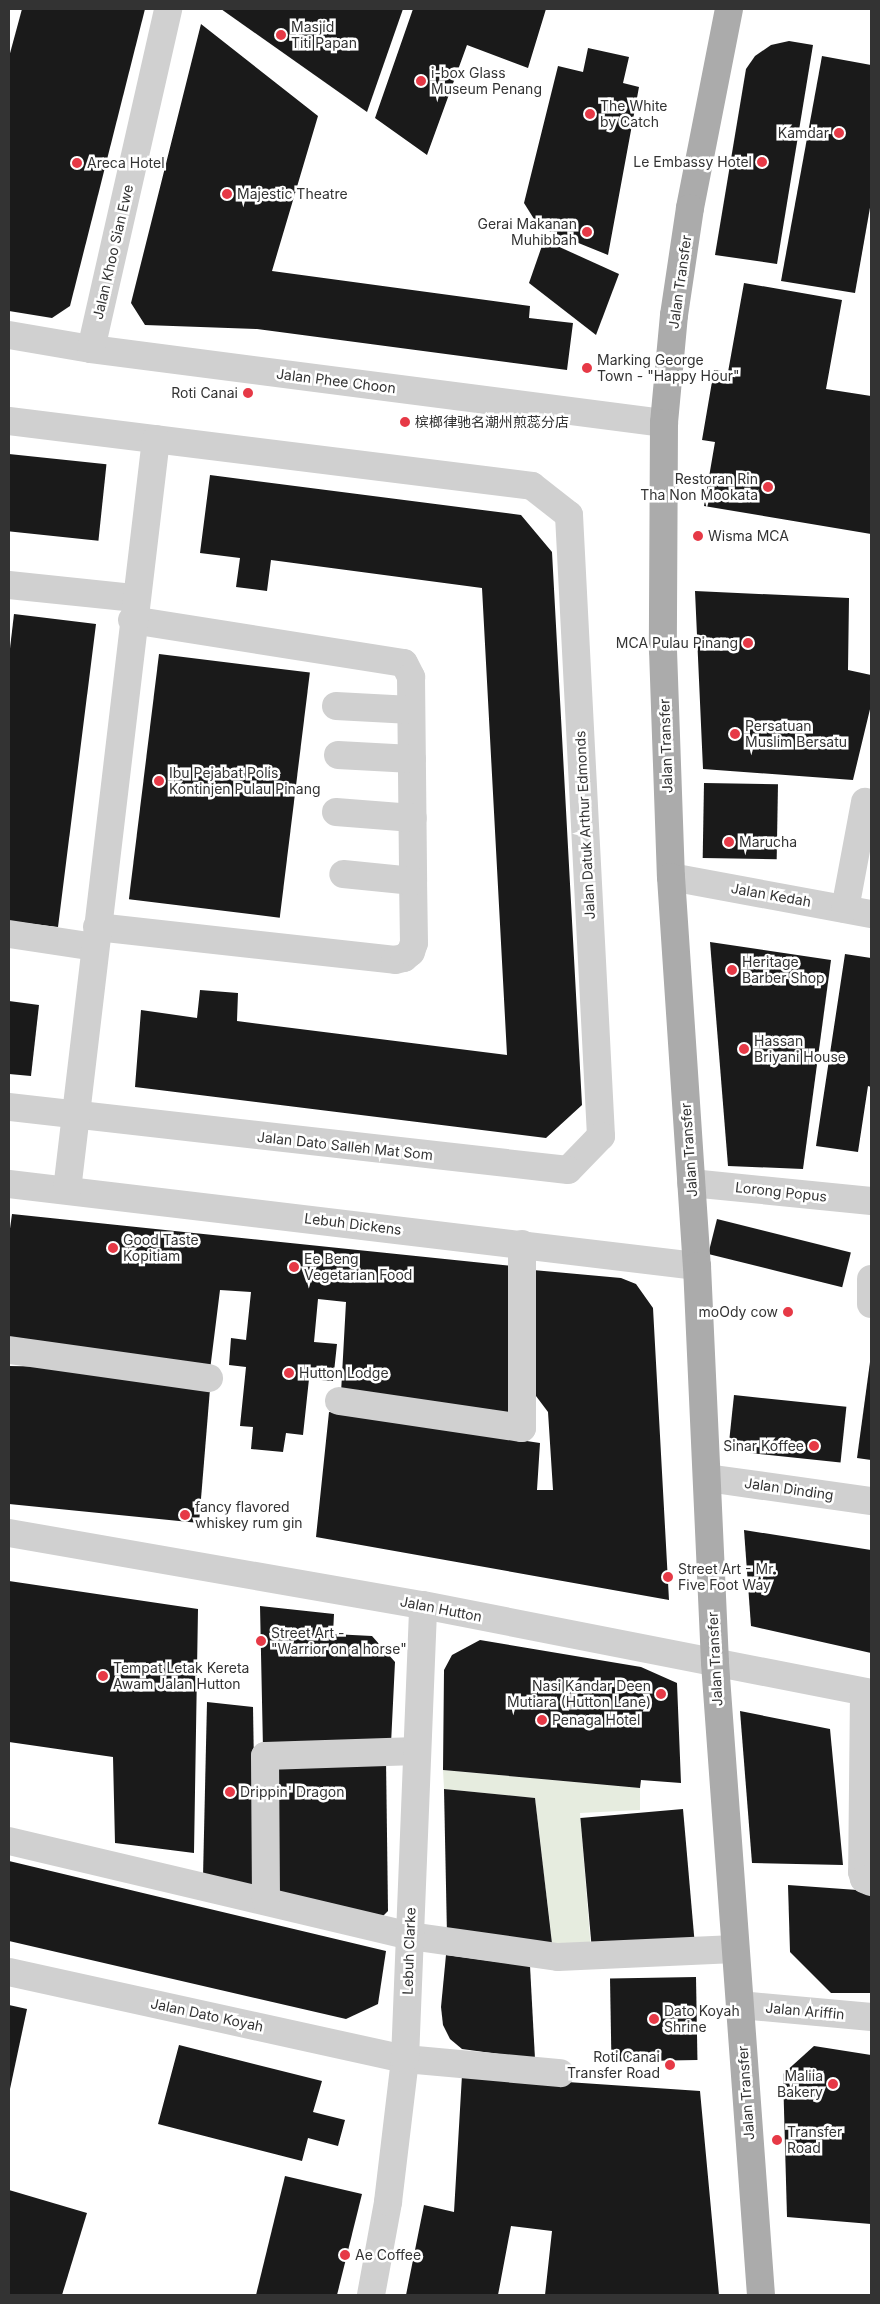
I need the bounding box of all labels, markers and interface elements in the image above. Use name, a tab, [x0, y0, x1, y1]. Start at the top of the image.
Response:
place label: Masjid Titi Papan	[291, 19, 357, 52]
marker: Masjid Titi Papan	[275, 29, 287, 41]
place label: i-box Glass Museum Penang	[431, 65, 542, 98]
marker: i-box Glass Museum Penang	[415, 75, 427, 87]
place label: The White by Catch	[600, 98, 667, 130]
marker: The White by Catch	[584, 108, 596, 120]
place label: Kamdar	[778, 125, 829, 141]
marker: Kamdar	[833, 127, 845, 139]
place label: Le Embassy Hotel	[633, 154, 752, 170]
place label: Areca Hotel	[87, 155, 165, 171]
marker: Le Embassy Hotel	[756, 156, 768, 168]
marker: Areca Hotel	[71, 157, 83, 169]
street label: Jalan Khoo Sian Ewe	[89, 183, 137, 321]
place label: Majestic Theatre	[237, 186, 348, 202]
marker: Majestic Theatre	[221, 188, 233, 200]
place label: Gerai Makanan Muhibbah	[477, 216, 577, 248]
marker: Gerai Makanan Muhibbah	[581, 226, 593, 238]
street label: Jalan Transfer	[665, 234, 695, 330]
place label: Marking George Town - "Happy Hour"	[597, 352, 739, 384]
marker: Marking George Town - "Happy Hour"	[581, 362, 593, 374]
street label: Jalan Phee Choon	[275, 365, 397, 397]
place label: Roti Canai	[171, 385, 238, 401]
marker: Roti Canai	[242, 387, 254, 399]
place label: 槟榔律驰名潮州煎蕊分店	[415, 414, 569, 430]
marker: 槟榔律驰名潮州煎蕊分店	[399, 416, 411, 428]
place label: Restoran Rin Tha Non Mookata	[640, 471, 758, 504]
marker: Restoran Rin Tha Non Mookata	[762, 481, 774, 493]
place label: Wisma MCA	[708, 528, 789, 544]
marker: Wisma MCA	[692, 530, 704, 542]
place label: MCA Pulau Pinang	[616, 635, 738, 651]
marker: MCA Pulau Pinang	[742, 637, 754, 649]
street label: Jalan Transfer	[656, 698, 676, 794]
place label: Persatuan Muslim Bersatu	[745, 718, 847, 750]
marker: Persatuan Muslim Bersatu	[729, 728, 741, 740]
street label: Jalan Datuk Arthur Edmonds	[572, 730, 598, 920]
place label: Ibu Pejabat Polis Kontinjen Pulau Pinang	[169, 765, 321, 798]
marker: Ibu Pejabat Polis Kontinjen Pulau Pinang	[153, 775, 165, 787]
place label: Marucha	[739, 834, 797, 850]
marker: Marucha	[723, 836, 735, 848]
street label: Jalan Kedah	[730, 880, 812, 910]
place label: Heritage Barber Shop	[742, 954, 825, 986]
marker: Heritage Barber Shop	[726, 964, 738, 976]
place label: Hassan Briyani House	[754, 1033, 846, 1066]
marker: Hassan Briyani House	[738, 1043, 750, 1055]
street label: Jalan Transfer	[677, 1102, 701, 1198]
street label: Jalan Dato Salleh Mat Som	[256, 1128, 434, 1164]
street label: Lorong Popus	[734, 1179, 828, 1205]
street label: Lebuh Dickens	[303, 1210, 403, 1238]
place label: Good Taste Kopitiam	[123, 1232, 199, 1264]
marker: Good Taste Kopitiam	[107, 1242, 119, 1254]
place label: Ee Beng Vegetarian Food	[304, 1251, 412, 1284]
marker: Ee Beng Vegetarian Food	[288, 1261, 300, 1273]
place label: moOdy cow	[699, 1304, 778, 1320]
marker: moOdy cow	[782, 1306, 794, 1318]
place label: Hutton Lodge	[299, 1365, 389, 1381]
marker: Hutton Lodge	[283, 1367, 295, 1379]
place label: Sinar Koffee	[723, 1438, 804, 1454]
marker: Sinar Koffee	[808, 1440, 820, 1452]
street label: Jalan Dinding	[743, 1474, 835, 1504]
place label: fancy flavored whiskey rum gin	[195, 1499, 303, 1531]
marker: fancy flavored whiskey rum gin	[179, 1509, 191, 1521]
place label: Street Art - Mr. Five Foot Way	[678, 1561, 777, 1594]
marker: Street Art - Mr. Five Foot Way	[662, 1571, 674, 1583]
street label: Jalan Hutton	[398, 1593, 484, 1625]
street label: Jalan Transfer	[704, 1611, 726, 1707]
place label: Street Art - "Warrior on a horse"	[271, 1625, 407, 1658]
marker: Street Art - "Warrior on a horse"	[255, 1635, 267, 1647]
place label: Tempat Letak Kereta Awam Jalan Hutton	[113, 1660, 249, 1692]
marker: Tempat Letak Kereta Awam Jalan Hutton	[97, 1670, 109, 1682]
place label: Nasi Kandar Deen Mutiara (Hutton Lane)	[507, 1678, 651, 1710]
marker: Nasi Kandar Deen Mutiara (Hutton Lane)	[655, 1688, 667, 1700]
place label: Penaga Hotel	[552, 1712, 640, 1728]
marker: Penaga Hotel	[536, 1714, 548, 1726]
place label: Drippin' Dragon	[240, 1784, 344, 1800]
marker: Drippin' Dragon	[224, 1786, 236, 1798]
street label: Lebuh Clarke	[399, 1907, 419, 1995]
street label: Jalan Dato Koyah	[149, 1995, 265, 2035]
street label: Jalan Ariffin	[765, 1999, 845, 2023]
place label: Dato Koyah Shrine	[664, 2003, 740, 2035]
marker: Dato Koyah Shrine	[648, 2013, 660, 2025]
street label: Jalan Transfer	[734, 2045, 758, 2141]
place label: Roti Canai Transfer Road	[567, 2049, 660, 2082]
marker: Roti Canai Transfer Road	[664, 2059, 676, 2071]
place label: Maliia Bakery	[777, 2068, 823, 2100]
marker: Maliia Bakery	[827, 2078, 839, 2090]
place label: Transfer Road	[787, 2124, 842, 2156]
marker: Transfer Road	[771, 2134, 783, 2146]
place label: Ae Coffee	[355, 2247, 421, 2263]
marker: Ae Coffee	[339, 2249, 351, 2261]

